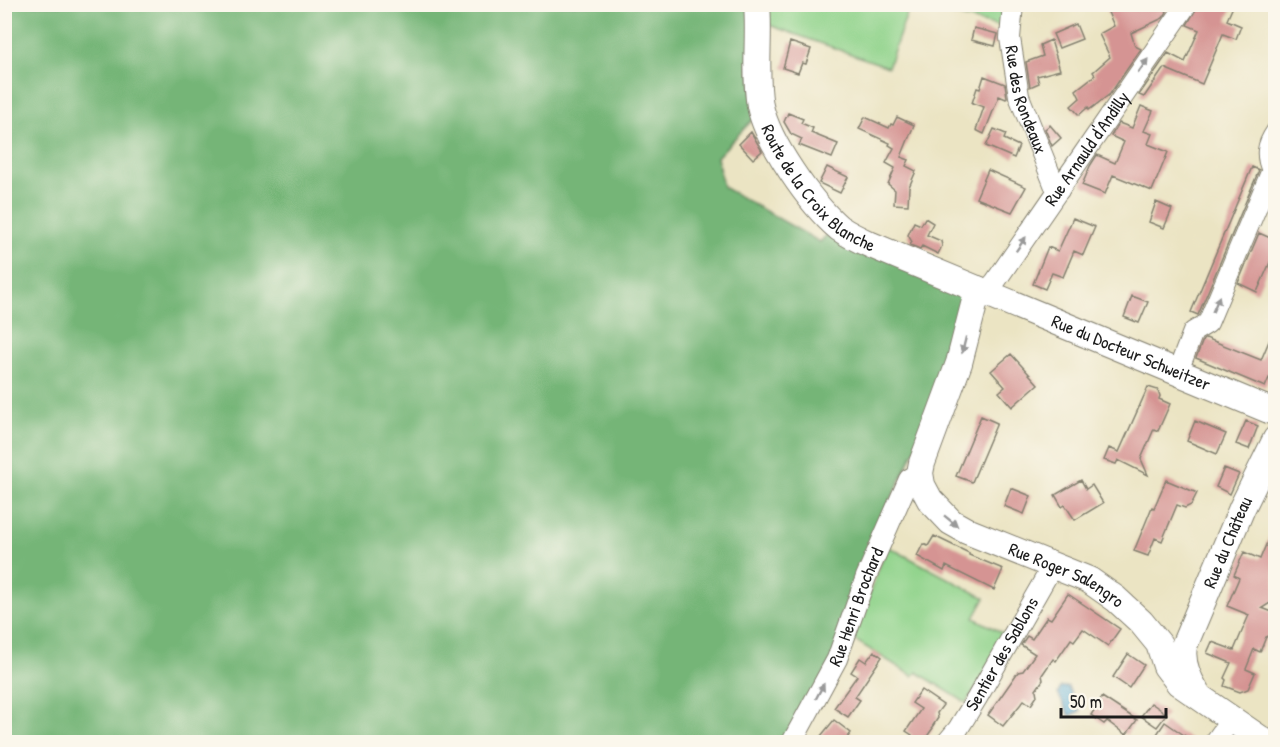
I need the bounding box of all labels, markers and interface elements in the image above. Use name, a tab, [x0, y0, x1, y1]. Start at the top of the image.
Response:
street label: Rue des Rondeaux	[999, 44, 1054, 157]
one-way arrow	[1137, 58, 1148, 74]
street label: Rue Arnauld d'Andilly	[1038, 86, 1135, 211]
street label: Route de la Croix Blanche	[755, 120, 879, 257]
one-way arrow	[1015, 237, 1027, 253]
one-way arrow	[1211, 295, 1221, 313]
street label: Rue du Docteur Schweitzer	[1048, 308, 1215, 397]
one-way arrow	[959, 337, 968, 355]
street label: Rue du Château	[1197, 492, 1258, 592]
one-way arrow	[943, 514, 958, 527]
street label: Rue Roger Salengro	[1005, 536, 1130, 613]
street label: Rue Henri Brochard	[822, 544, 889, 671]
street label: Sentier des Sablons	[959, 592, 1044, 715]
scale bar	[1061, 681, 1166, 719]
one-way arrow	[815, 682, 824, 699]
text: 50 m	[1070, 689, 1102, 714]

